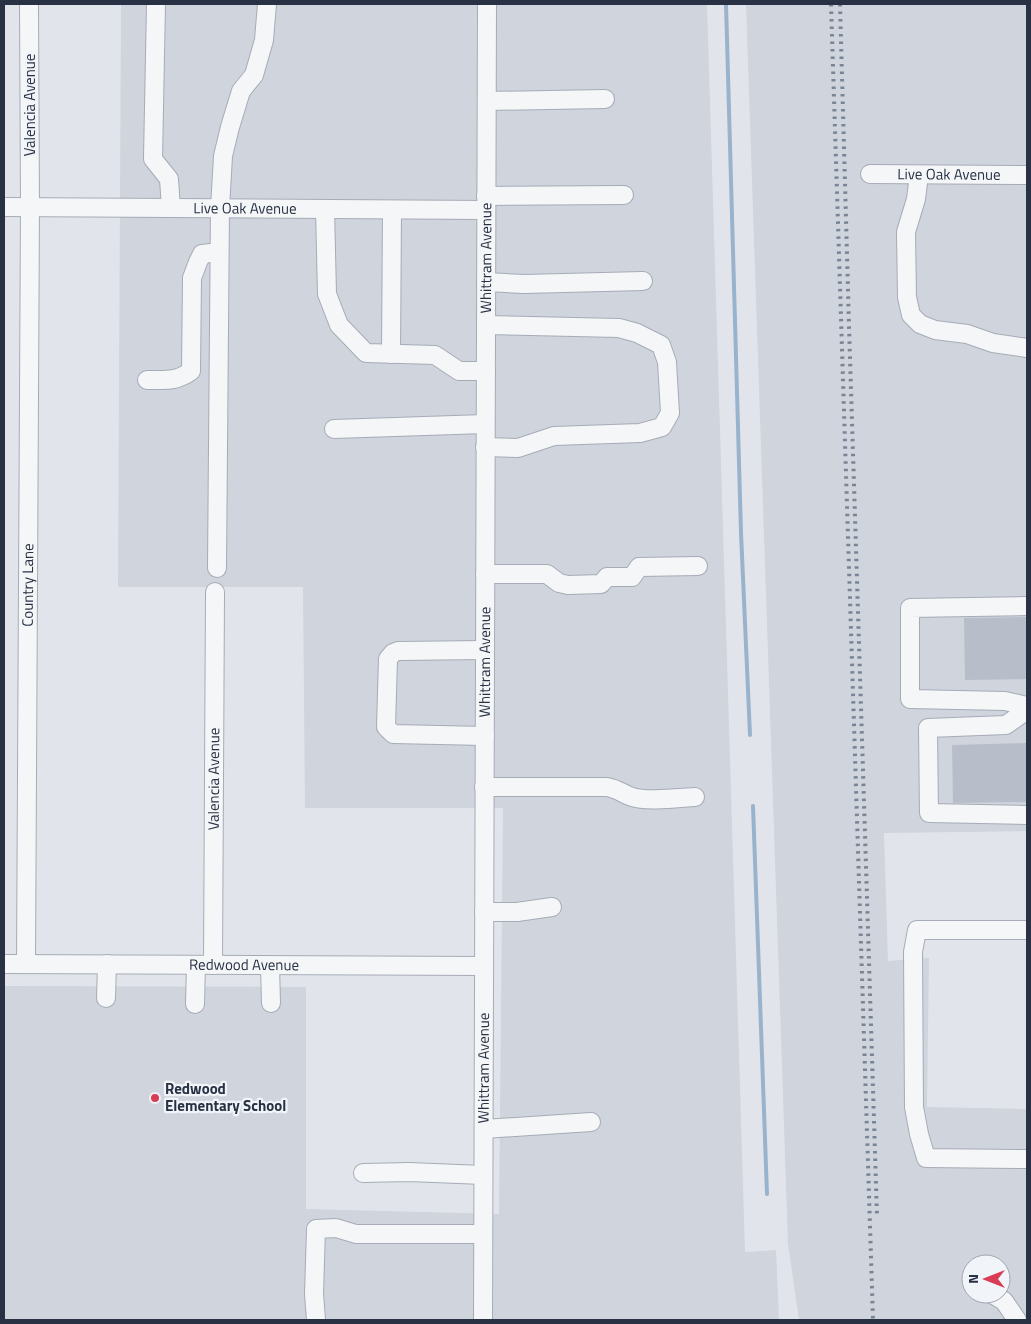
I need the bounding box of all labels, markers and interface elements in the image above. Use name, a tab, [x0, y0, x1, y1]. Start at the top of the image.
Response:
street label: Valencia Avenue	[18, 54, 41, 156]
street label: Live Oak Avenue	[897, 162, 1001, 186]
street label: Live Oak Avenue	[193, 196, 297, 220]
street label: Whittram Avenue	[474, 203, 497, 313]
street label: Country Lane	[16, 543, 39, 627]
street label: Whittram Avenue	[473, 607, 496, 717]
street label: Valencia Avenue	[202, 728, 225, 830]
street label: Redwood Avenue	[189, 953, 299, 976]
street label: Whittram Avenue	[472, 1013, 495, 1123]
place label: Redwood Elementary School	[165, 1077, 286, 1117]
marker: Redwood Elementary School	[149, 1092, 161, 1104]
north arrow	[961, 1254, 1011, 1304]
text: N	[962, 1274, 983, 1284]

